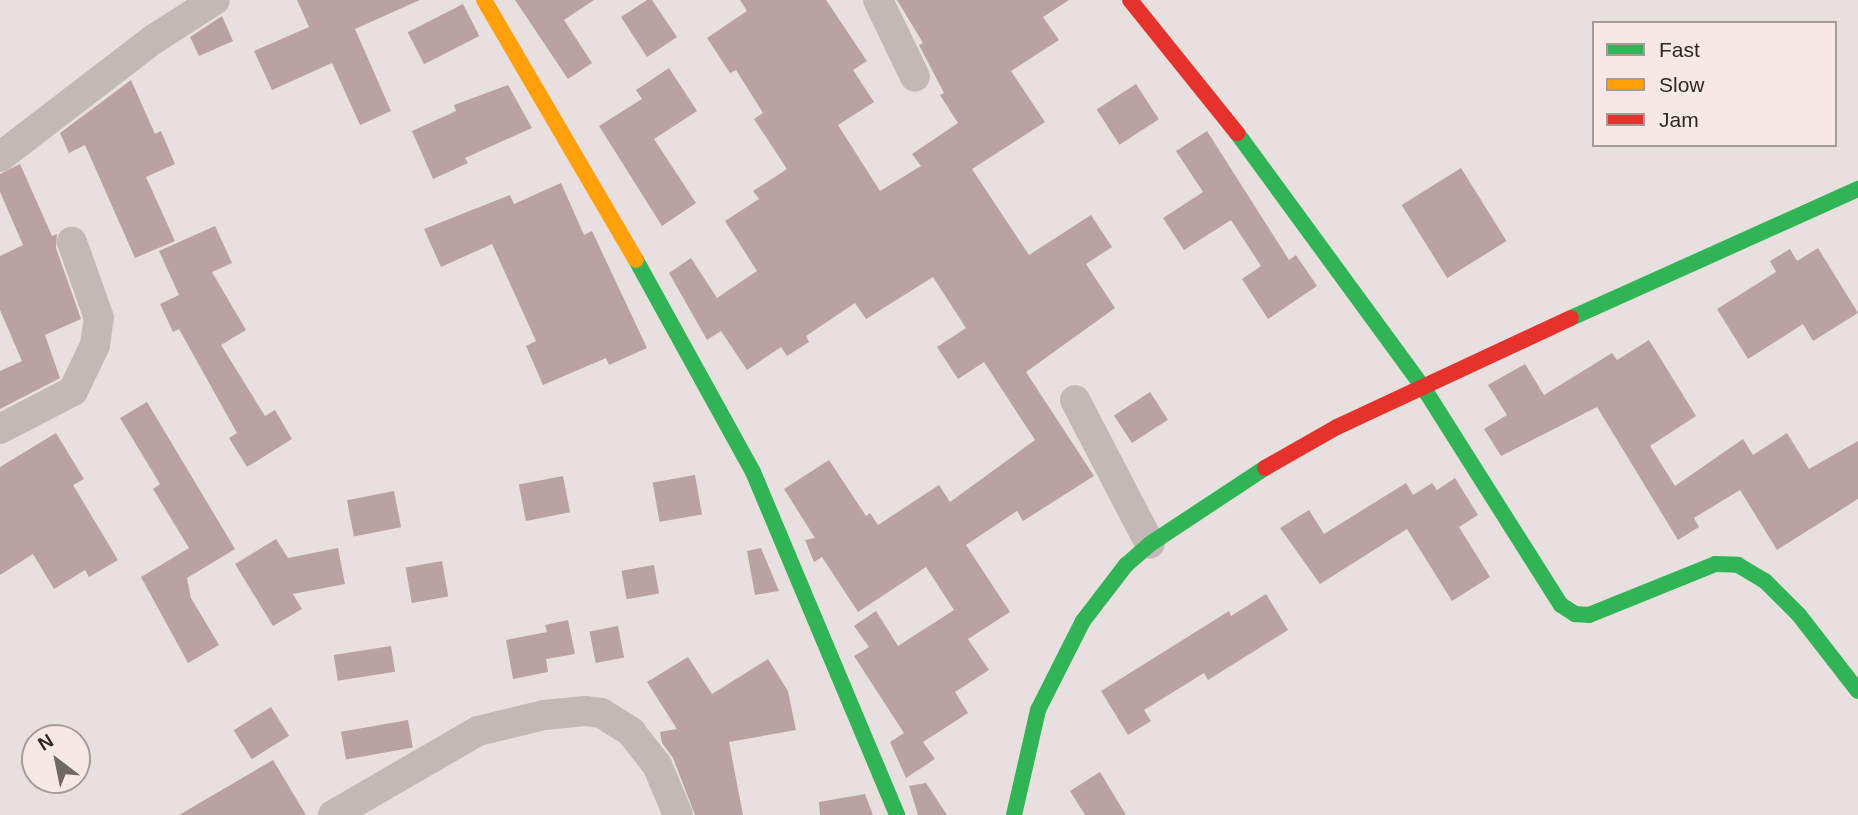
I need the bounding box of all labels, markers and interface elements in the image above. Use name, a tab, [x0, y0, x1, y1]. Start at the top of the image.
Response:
legend	[1592, 21, 1837, 147]
text: Fast	[1659, 38, 1700, 61]
text: Slow	[1659, 73, 1705, 96]
text: Jam	[1659, 108, 1699, 131]
north arrow	[21, 724, 91, 794]
text: N	[34, 730, 57, 755]

